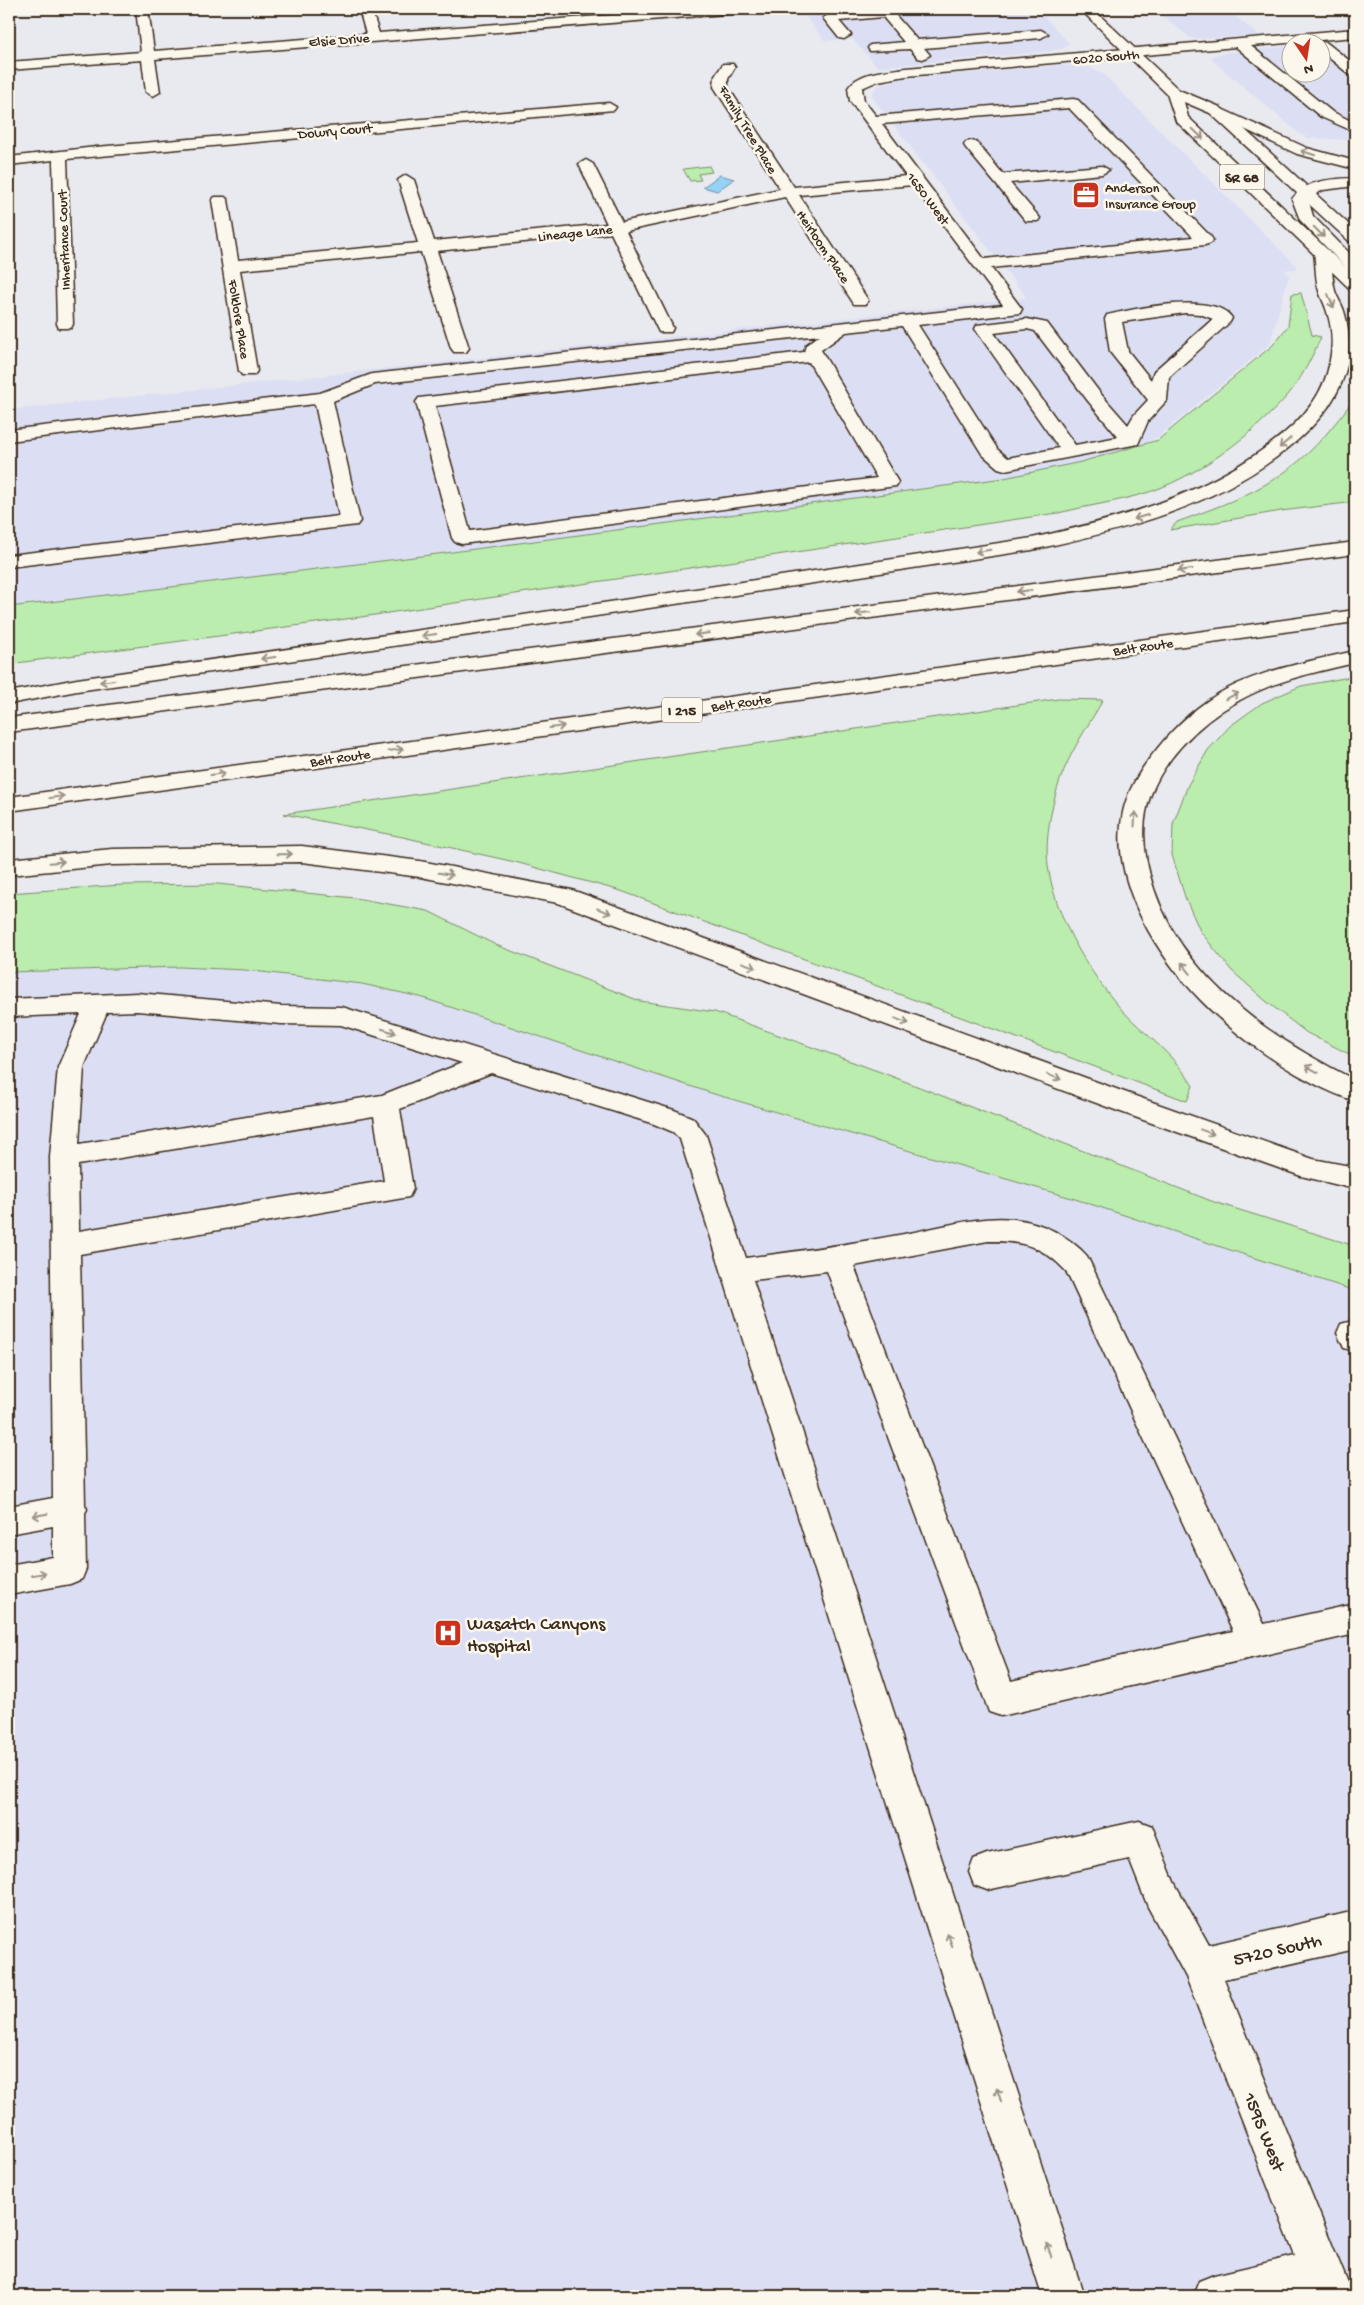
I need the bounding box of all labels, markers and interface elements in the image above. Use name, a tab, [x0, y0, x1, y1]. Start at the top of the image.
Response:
street label: Elsie Drive	[308, 31, 371, 52]
north arrow	[1282, 32, 1332, 82]
street label: 6020 South	[1072, 47, 1141, 70]
text: N	[1302, 59, 1315, 78]
street label: Family Tree Place	[713, 82, 780, 178]
street label: Dowry Court	[296, 121, 374, 144]
one-way arrow	[1191, 128, 1204, 140]
one-way arrow	[1300, 147, 1316, 157]
road number: SR 68	[1220, 164, 1264, 190]
street label: 1650 West	[901, 169, 953, 230]
office icon: Anderson Insurance Group	[1071, 180, 1101, 210]
place label: Anderson Insurance Group	[1105, 181, 1196, 214]
street label: Inheritance Court	[55, 188, 76, 290]
street label: Heirloom Place	[791, 208, 853, 288]
street label: Lineage Lane	[537, 222, 614, 247]
one-way arrow	[1313, 226, 1326, 238]
street label: Folklore Place	[223, 277, 252, 361]
one-way arrow	[1327, 293, 1337, 308]
one-way arrow	[1278, 437, 1291, 449]
one-way arrow	[1134, 512, 1150, 522]
one-way arrow	[975, 547, 991, 557]
one-way arrow	[1178, 565, 1194, 575]
one-way arrow	[1017, 586, 1033, 596]
one-way arrow	[856, 608, 872, 618]
one-way arrow	[694, 629, 710, 639]
one-way arrow	[421, 630, 437, 640]
street label: Belt Route	[1111, 636, 1175, 661]
one-way arrow	[260, 653, 276, 663]
one-way arrow	[99, 676, 115, 686]
one-way arrow	[1225, 691, 1240, 701]
street label: Belt Route	[709, 692, 773, 717]
road number: I 215	[662, 698, 702, 722]
one-way arrow	[549, 722, 565, 732]
one-way arrow	[388, 744, 404, 754]
street label: Belt Route	[308, 747, 372, 772]
one-way arrow	[210, 769, 226, 779]
one-way arrow	[49, 792, 65, 802]
one-way arrow	[1130, 811, 1139, 827]
one-way arrow	[276, 849, 292, 859]
one-way arrow	[49, 858, 65, 867]
one-way arrow	[437, 870, 453, 880]
one-way arrow	[595, 907, 611, 916]
one-way arrow	[741, 961, 756, 970]
one-way arrow	[1181, 962, 1192, 975]
one-way arrow	[893, 1017, 909, 1026]
one-way arrow	[380, 1026, 396, 1036]
one-way arrow	[1305, 1064, 1319, 1074]
one-way arrow	[1046, 1073, 1061, 1082]
one-way arrow	[1199, 1128, 1214, 1137]
one-way arrow	[32, 1510, 48, 1520]
one-way arrow	[31, 1569, 47, 1579]
place label: Wasatch Canyons Hospital	[467, 1614, 606, 1659]
hospital icon: Wasatch Canyons Hospital	[433, 1618, 463, 1648]
street label: 5720 South	[1231, 1930, 1324, 1973]
one-way arrow	[945, 1932, 955, 1948]
one-way arrow	[994, 2087, 1004, 2103]
street label: 1595 West	[1236, 2089, 1290, 2177]
one-way arrow	[1043, 2242, 1053, 2258]

